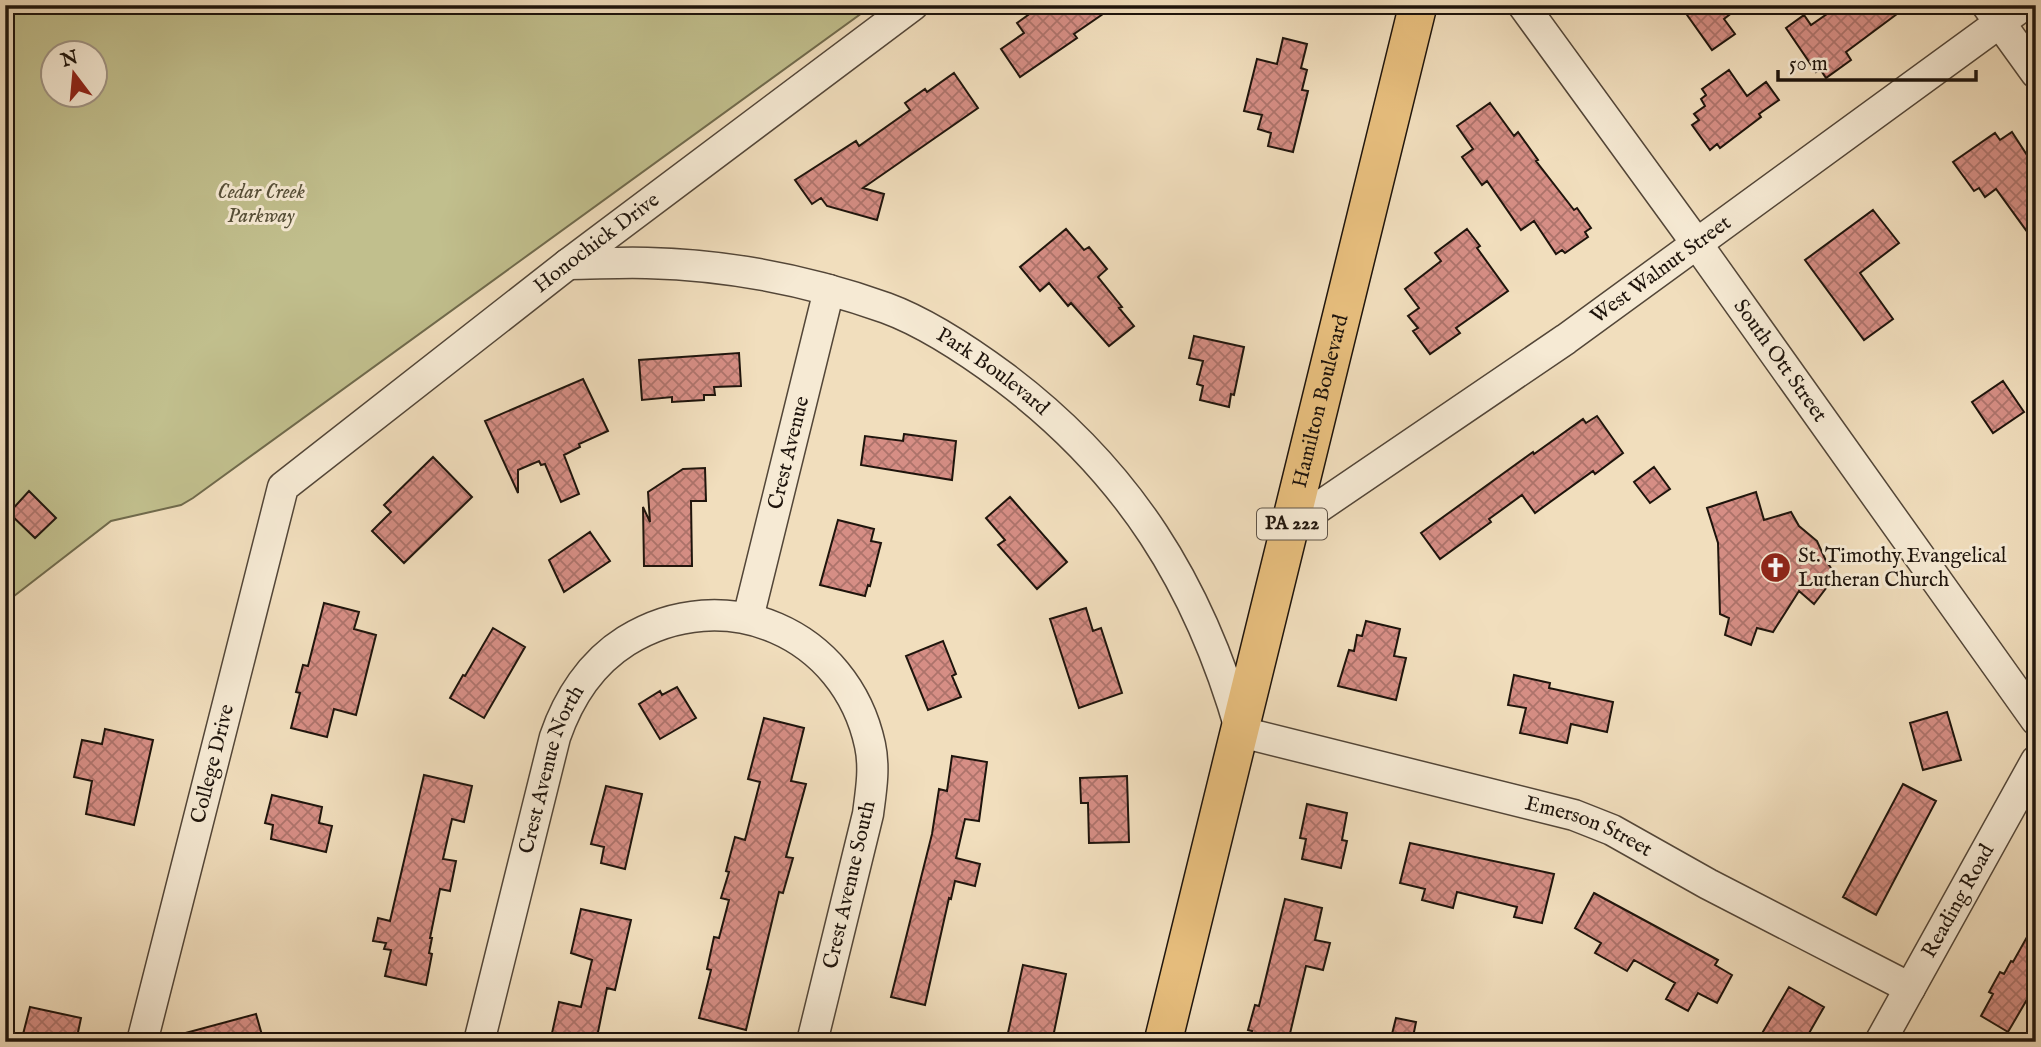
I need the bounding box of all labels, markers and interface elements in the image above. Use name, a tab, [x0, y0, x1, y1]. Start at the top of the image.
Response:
north arrow	[38, 38, 108, 108]
scale bar	[1778, 38, 1976, 82]
text: N	[58, 46, 82, 74]
text: 50 m	[1789, 51, 1828, 78]
park label: Cedar Creek Parkway	[217, 179, 305, 230]
street label: Honochick Drive	[528, 186, 665, 299]
street label: West Walnut Street	[1585, 210, 1736, 330]
street label: South Ott Street	[1727, 294, 1833, 427]
street label: Hamilton Boulevard	[1286, 311, 1355, 491]
street label: Park Boulevard	[931, 322, 1055, 422]
street label: Crest Avenue	[762, 393, 816, 512]
road number: PA 222	[1257, 509, 1327, 540]
place label: St. Timothy Evangelical Lutheran Church	[1798, 543, 2007, 594]
church icon: St. Timothy Evangelical Lutheran Church	[1758, 551, 1792, 585]
street label: Crest Avenue North	[513, 680, 591, 857]
street label: College Drive	[185, 701, 241, 826]
street label: Emerson Street	[1522, 790, 1657, 863]
street label: Crest Avenue South	[818, 798, 882, 972]
street label: Reading Road	[1916, 839, 2001, 963]

